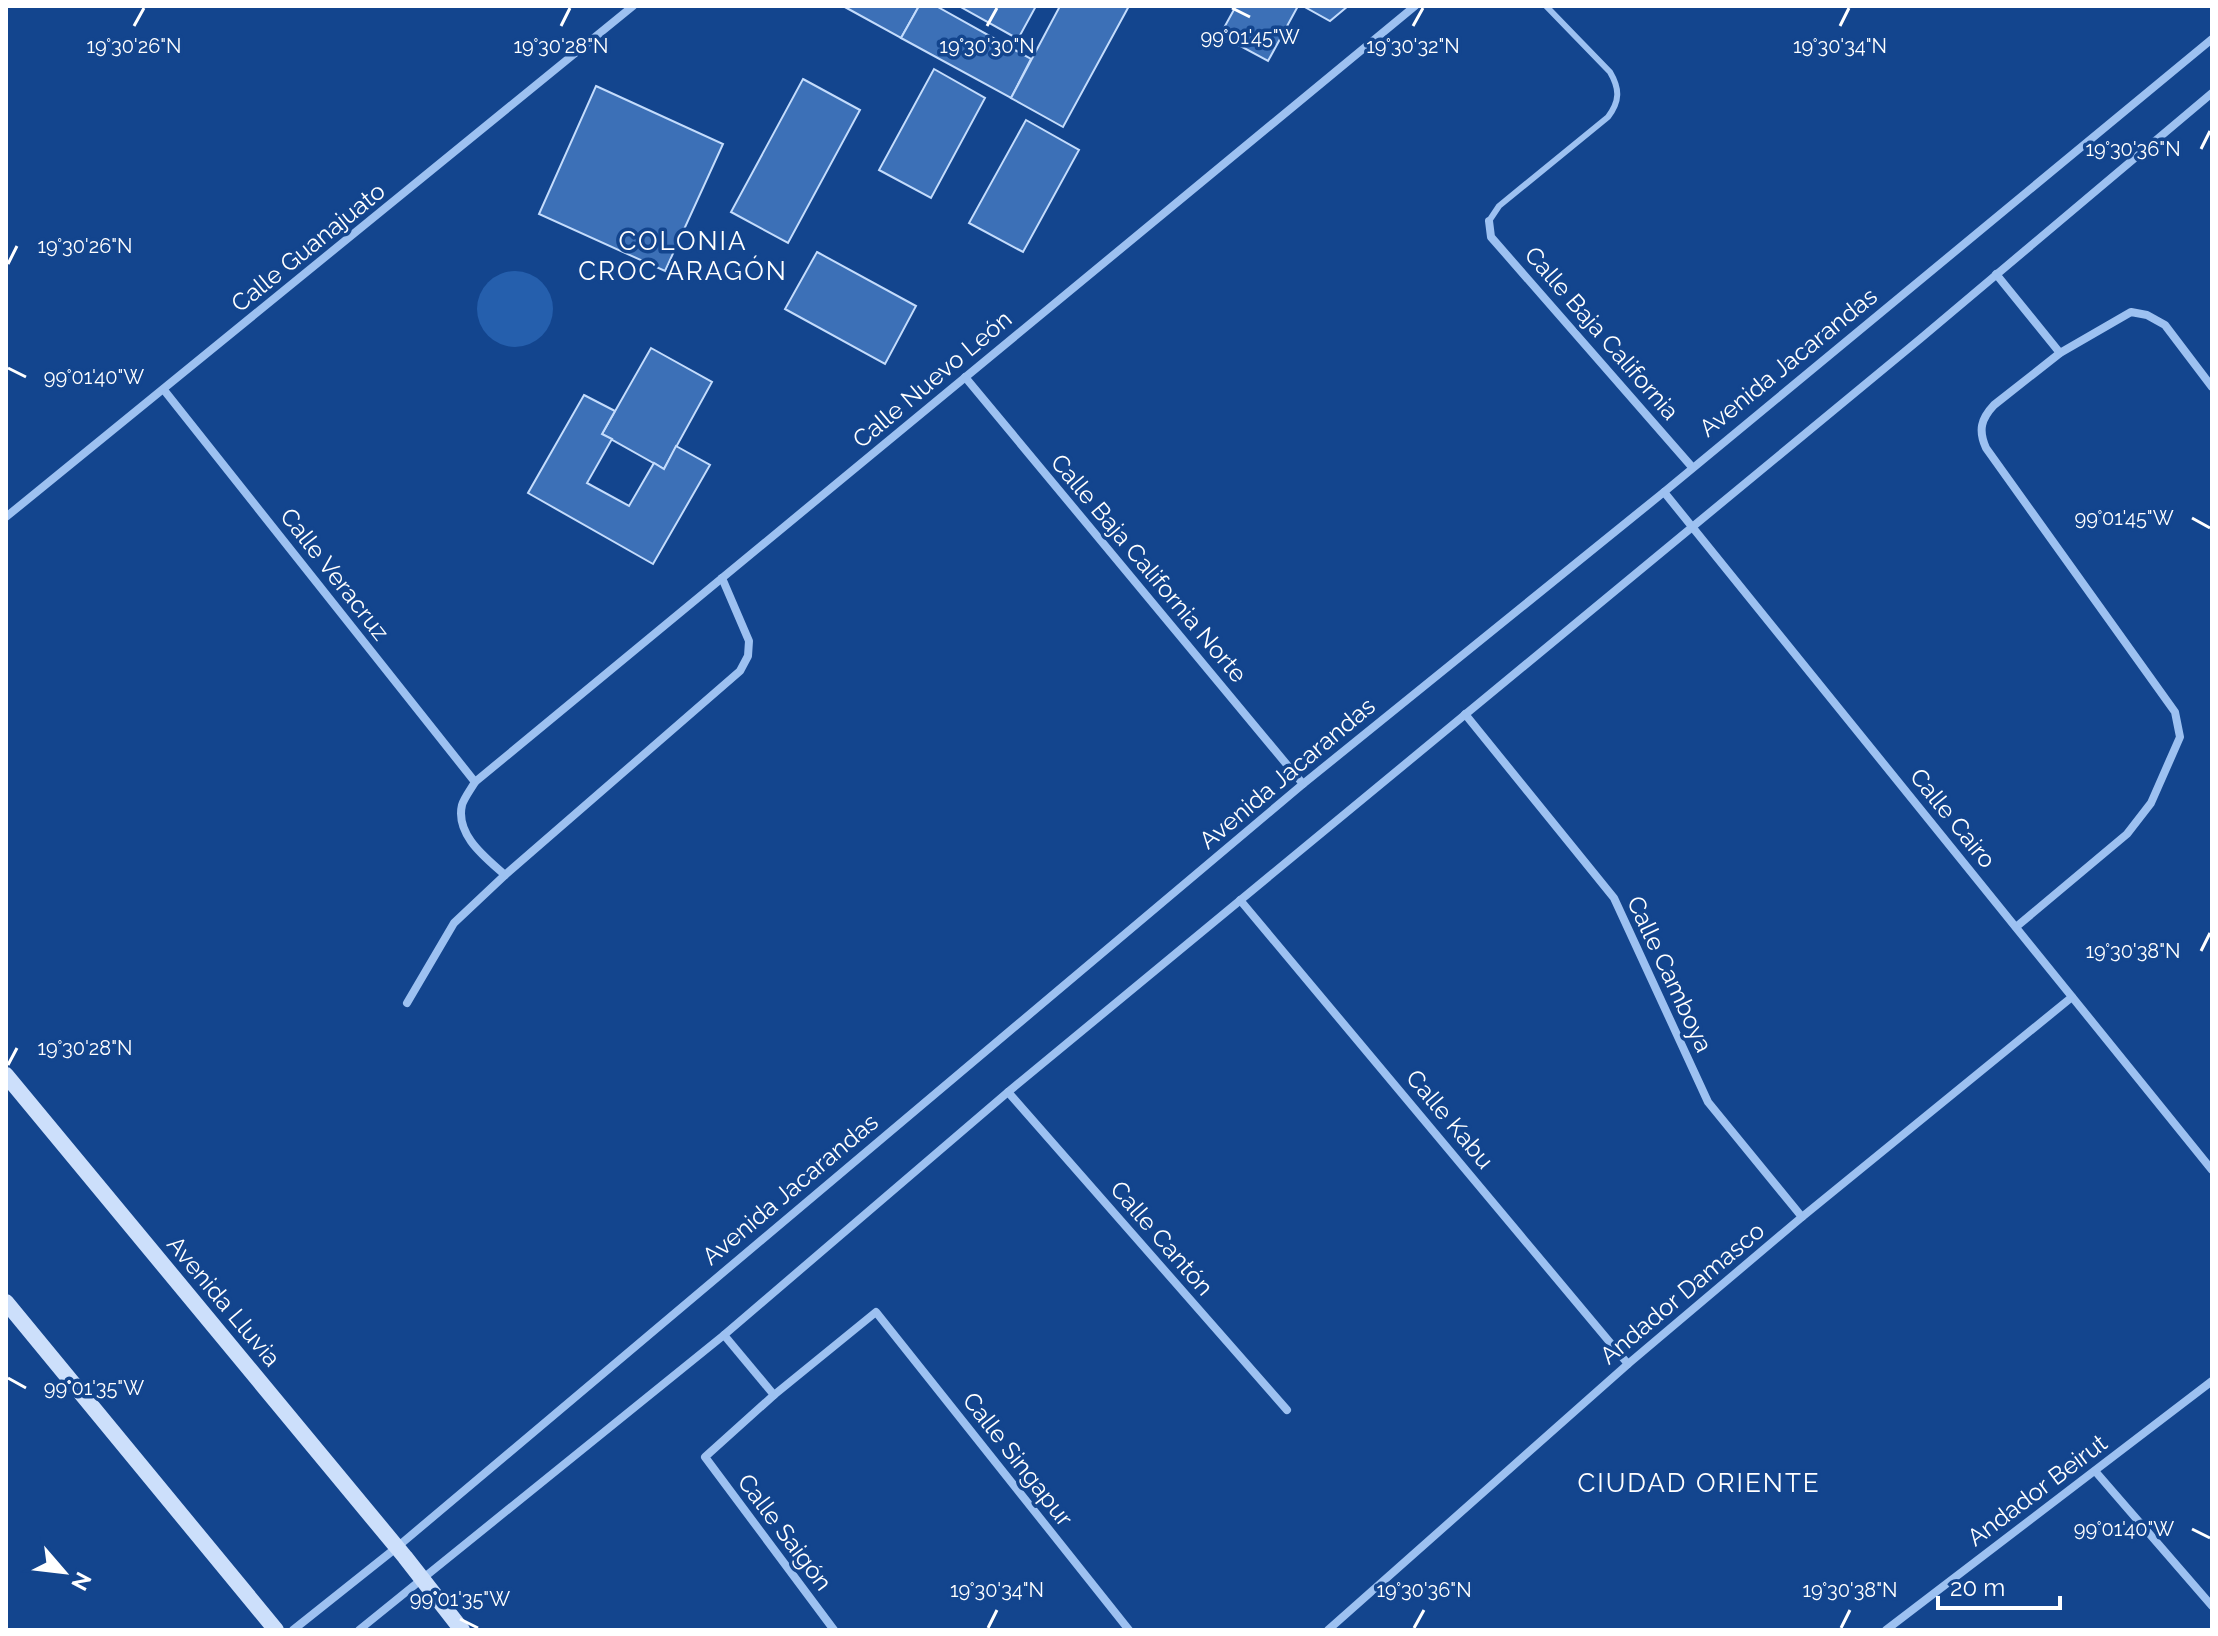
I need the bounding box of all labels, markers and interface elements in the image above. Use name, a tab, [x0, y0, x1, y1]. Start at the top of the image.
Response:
text: 99°01'45"W	[1200, 25, 1300, 49]
text: 19°30'26"N	[86, 34, 182, 58]
text: 19°30'28"N	[514, 34, 608, 58]
text: 19°30'30"N	[939, 34, 1035, 58]
text: 19°30'32"N	[1366, 34, 1460, 58]
text: 19°30'34"N	[1793, 34, 1887, 58]
text: 19°30'36"N	[2085, 137, 2181, 161]
street label: Calle Guanajuato	[225, 176, 391, 318]
district label: COLONIA CROC ARAGÓN	[578, 226, 788, 286]
text: 19°30'26"N	[37, 234, 133, 258]
street label: Calle Baja California	[1519, 240, 1685, 426]
street label: Avenida Jacarandas	[1693, 281, 1883, 443]
street label: Calle Nuevo León	[847, 304, 1017, 454]
text: 99°01'40"W	[44, 365, 144, 389]
street label: Calle Baja California Norte	[1045, 448, 1253, 688]
street label: Calle Veracruz	[274, 502, 396, 646]
text: 99°01'45"W	[2074, 506, 2174, 530]
street label: Avenida Jacarandas	[1193, 691, 1381, 855]
street label: Calle Cairo	[1904, 762, 2002, 874]
street label: Calle Camboya	[1621, 891, 1719, 1057]
text: 19°30'38"N	[2085, 939, 2181, 963]
text: 19°30'28"N	[38, 1036, 132, 1060]
street label: Calle Kabu	[1400, 1064, 1500, 1174]
street label: Avenida Jacarandas	[696, 1107, 884, 1271]
street label: Calle Cantón	[1104, 1175, 1220, 1301]
street label: Andador Damasco	[1594, 1216, 1770, 1370]
street label: Avenida Lluvia	[161, 1230, 287, 1372]
text: 99°01'35"W	[44, 1376, 144, 1400]
street label: Calle Singapur	[957, 1386, 1080, 1532]
street label: Andador Beirut	[1961, 1428, 2113, 1552]
street label: Calle Saigón	[732, 1468, 838, 1596]
district label: CIUDAD ORIENTE	[1577, 1468, 1821, 1498]
text: 99°01'40"W	[2074, 1517, 2174, 1541]
north arrow	[24, 1532, 104, 1612]
scale bar	[1938, 1560, 2060, 1610]
text: N	[66, 1568, 97, 1595]
text: 20 m	[1950, 1573, 2005, 1602]
text: 19°30'34"N	[950, 1578, 1044, 1602]
text: 19°30'36"N	[1376, 1578, 1472, 1602]
text: 19°30'38"N	[1802, 1578, 1898, 1602]
text: 99°01'35"W	[410, 1587, 510, 1611]

